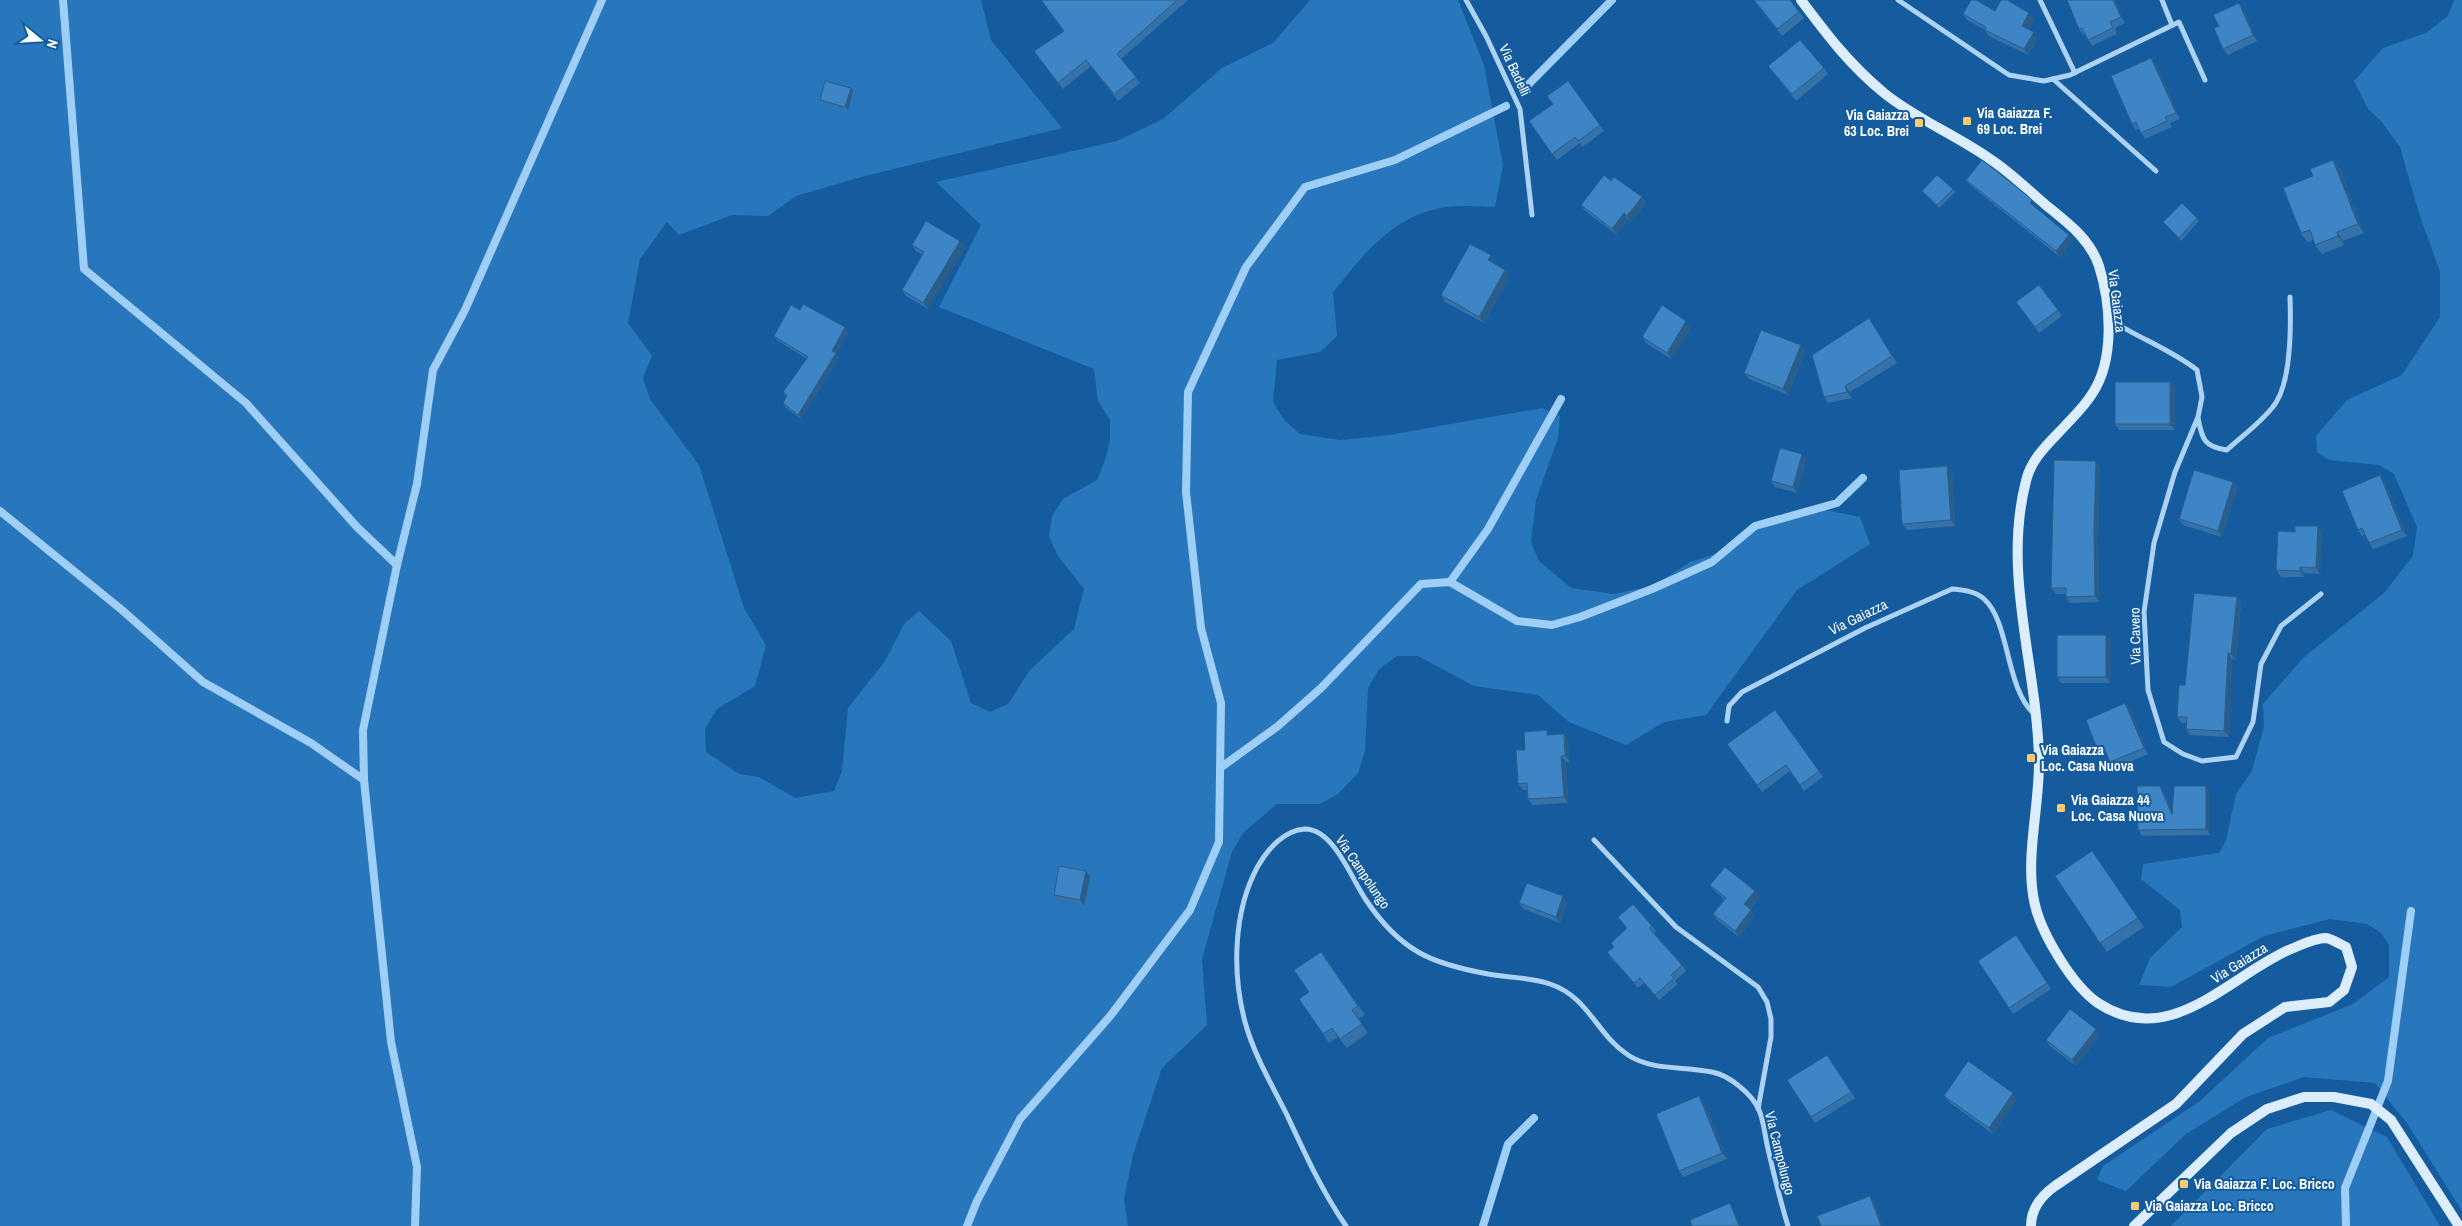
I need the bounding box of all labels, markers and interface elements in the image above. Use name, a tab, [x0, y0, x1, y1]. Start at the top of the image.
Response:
north arrow	[15, 15, 65, 65]
text: N	[43, 37, 62, 51]
street label: Via Badelli	[1495, 41, 1535, 99]
place label: Via Gaiazza F. 69 Loc. Brei	[1977, 104, 2052, 138]
place label: Via Gaiazza 63 Loc. Brei	[1844, 106, 1910, 140]
marker: Via Gaiazza F. 69 Loc. Brei	[1961, 115, 1973, 127]
marker: Via Gaiazza 63 Loc. Brei	[1913, 117, 1925, 129]
street label: Via Gaiazza	[2104, 269, 2130, 334]
street label: Via Gaiazza	[1826, 595, 1891, 639]
street label: Via Cavero	[2126, 607, 2144, 665]
place label: Via Gaiazza Loc. Casa Nuova	[2041, 741, 2134, 775]
marker: Via Gaiazza Loc. Casa Nuova	[2025, 752, 2037, 764]
place label: Via Gaiazza 44 Loc. Casa Nuova	[2071, 791, 2164, 825]
marker: Via Gaiazza 44 Loc. Casa Nuova	[2055, 802, 2067, 814]
street label: Via Campolungo	[1332, 832, 1394, 912]
street label: Via Gaiazza	[2208, 938, 2271, 987]
street label: Via Campolungo	[1761, 1109, 1799, 1197]
place label: Via Gaiazza F. Loc. Bricco	[2194, 1175, 2335, 1193]
marker: Via Gaiazza F. Loc. Bricco	[2178, 1178, 2190, 1190]
place label: Via Gaiazza Loc. Bricco	[2145, 1197, 2274, 1215]
marker: Via Gaiazza Loc. Bricco	[2129, 1200, 2141, 1212]

